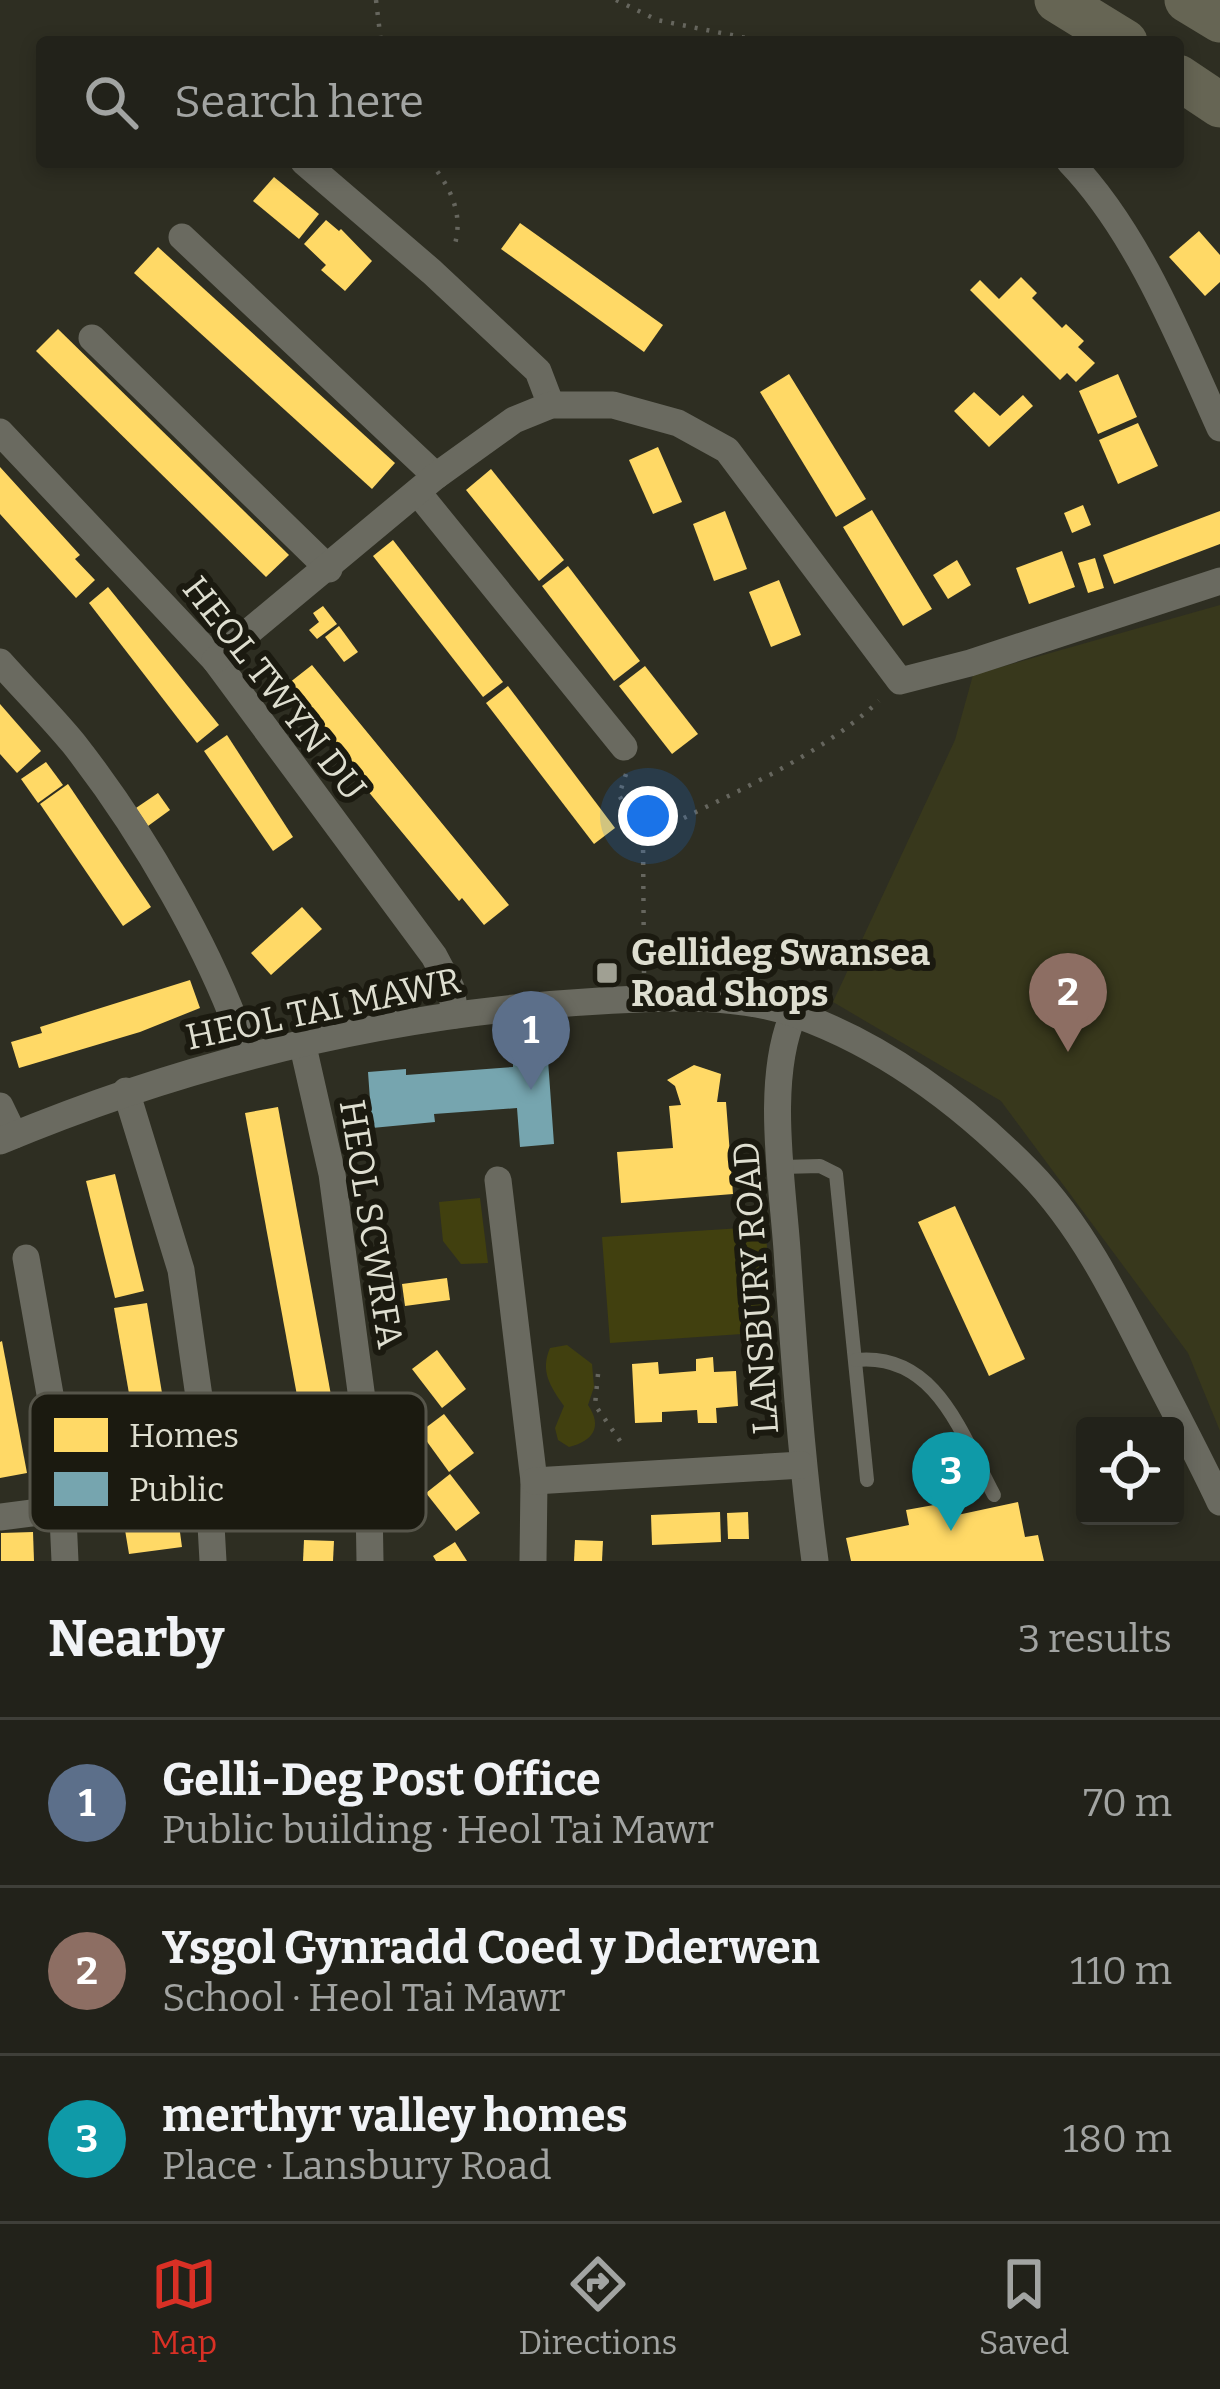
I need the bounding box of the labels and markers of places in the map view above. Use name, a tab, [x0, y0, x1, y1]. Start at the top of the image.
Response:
place label: Gellideg Swansea Road Shops	[631, 931, 930, 1016]
pin: 2	[1029, 953, 1107, 1052]
marker: Gellideg Swansea Road Shops	[594, 960, 620, 986]
pin: 1	[492, 991, 570, 1090]
pin: 3	[912, 1432, 990, 1531]

